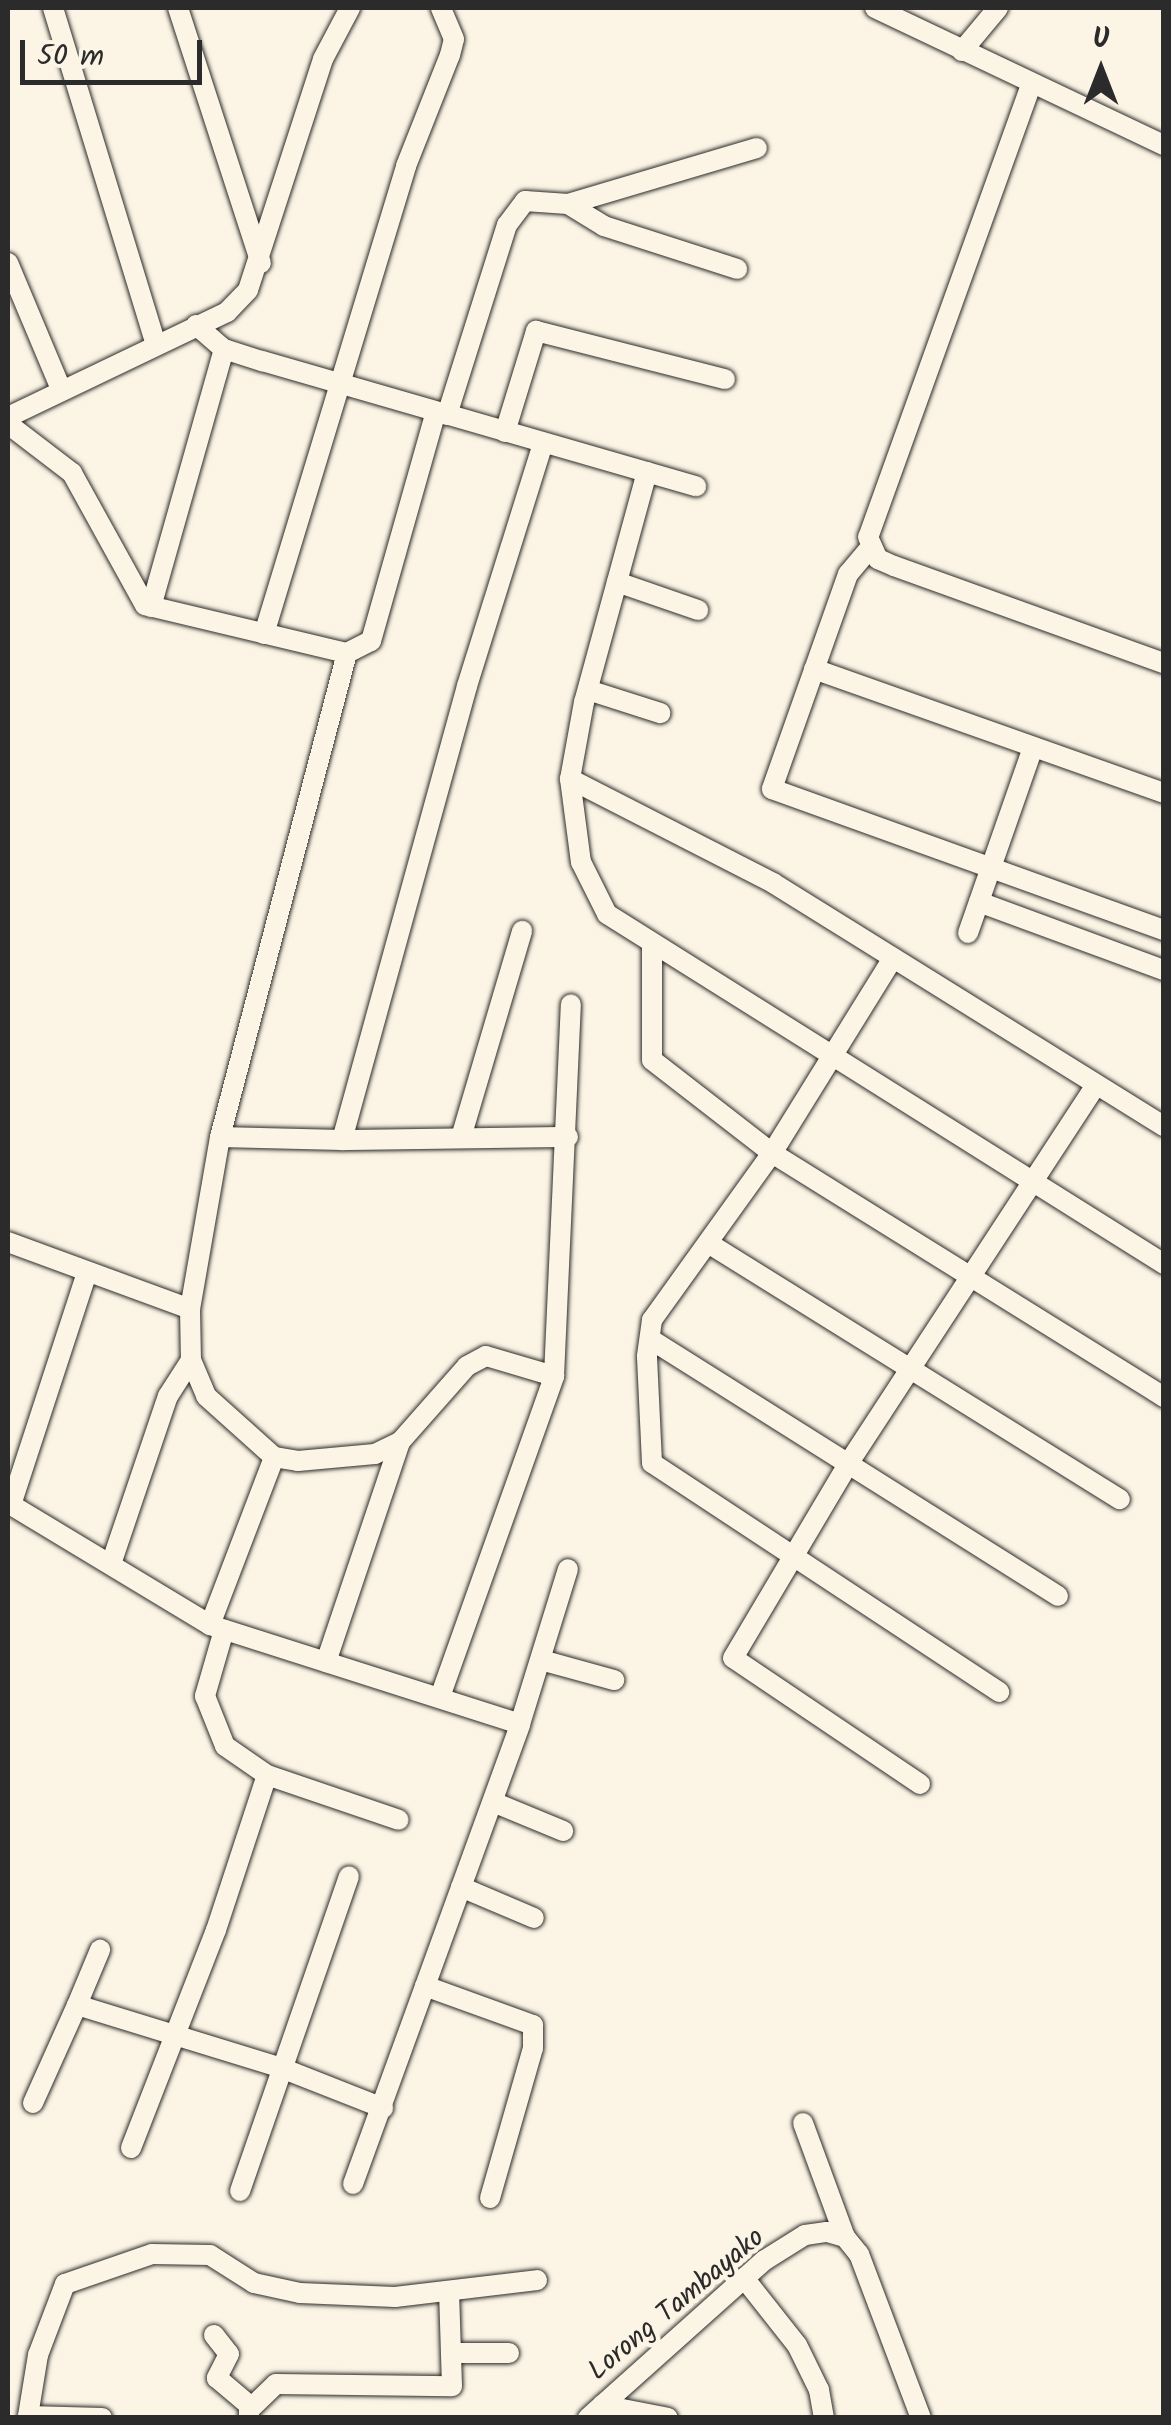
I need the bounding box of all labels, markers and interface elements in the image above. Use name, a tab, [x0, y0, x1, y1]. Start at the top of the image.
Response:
text: U	[1093, 17, 1109, 62]
scale bar	[25, 20, 208, 82]
north arrow	[1051, 20, 1151, 120]
text: 50 m	[37, 33, 104, 81]
street label: Lorong Tambayako	[582, 2222, 772, 2388]

